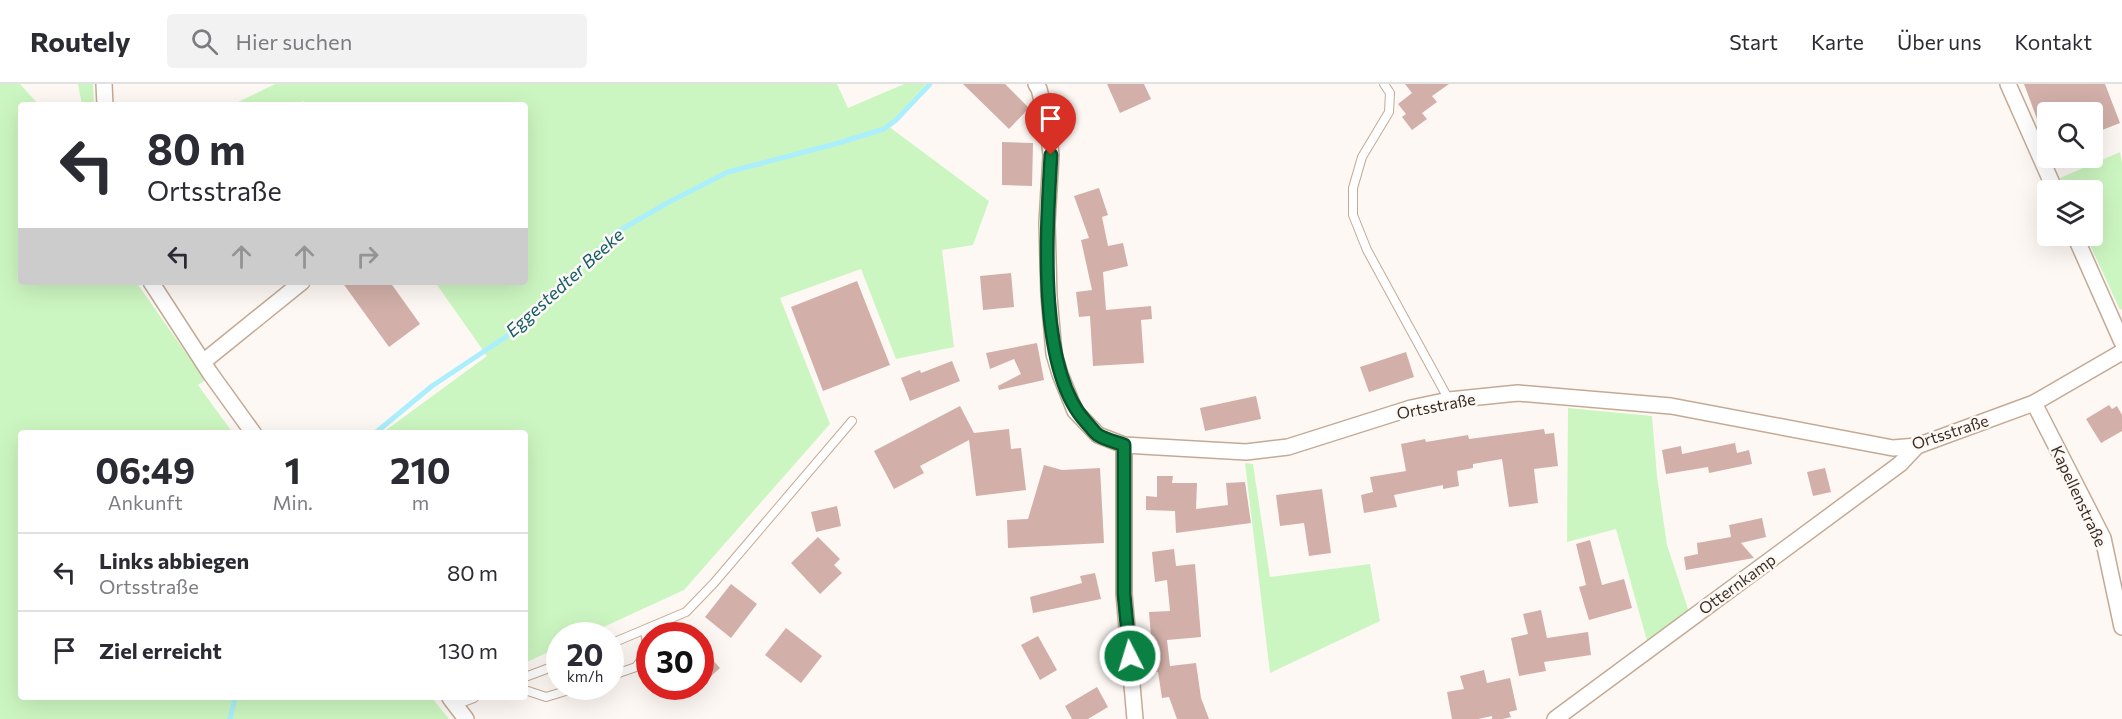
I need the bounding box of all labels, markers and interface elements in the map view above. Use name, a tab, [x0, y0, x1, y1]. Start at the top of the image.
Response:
search box	[167, 14, 587, 68]
text: Routely	[30, 24, 131, 58]
icon: search	[188, 25, 221, 58]
text: Hier suchen	[236, 28, 352, 55]
text: Start	[1729, 29, 1778, 54]
text: Karte	[1811, 29, 1864, 54]
text: Über uns	[1897, 29, 1981, 54]
text: Kontakt	[2014, 29, 2092, 54]
pin	[1025, 93, 1076, 155]
icon: arrive	[1034, 102, 1067, 135]
map controls	[2037, 102, 2103, 246]
button: search	[2037, 102, 2103, 168]
text: 80 m	[147, 122, 246, 174]
icon: left	[48, 126, 126, 204]
text: Ortsstraße	[147, 174, 282, 207]
button: layers	[2037, 180, 2103, 246]
water label: Eggestedter Beeke	[501, 223, 628, 341]
icon: left	[162, 240, 195, 273]
icon: ahead	[225, 240, 258, 273]
icon: ahead	[288, 240, 321, 273]
icon: right	[351, 240, 384, 273]
street label: Ortsstraße	[1395, 389, 1477, 422]
street label: Ortsstraße	[1909, 410, 1991, 453]
street label: Kapellenstraße	[2048, 442, 2111, 549]
text: 06:49	[95, 447, 195, 491]
text: 1	[284, 447, 301, 491]
text: 210	[390, 447, 451, 491]
text: Ankunft	[108, 490, 183, 514]
text: Min.	[272, 490, 313, 514]
text: m	[412, 490, 429, 514]
text: Links abbiegen	[99, 547, 249, 574]
street label: Otternkamp	[1694, 549, 1779, 618]
icon: left	[48, 556, 81, 589]
text: 80 m	[447, 559, 498, 586]
text: Ortsstraße	[99, 574, 199, 598]
speed limit sign: 30	[636, 622, 714, 700]
position arrow	[1098, 624, 1162, 688]
icon: arrive	[48, 634, 81, 667]
text: 20	[567, 635, 603, 672]
text: Ziel erreicht	[99, 637, 222, 664]
text: 130 m	[438, 637, 498, 664]
text: km/h	[567, 667, 603, 685]

